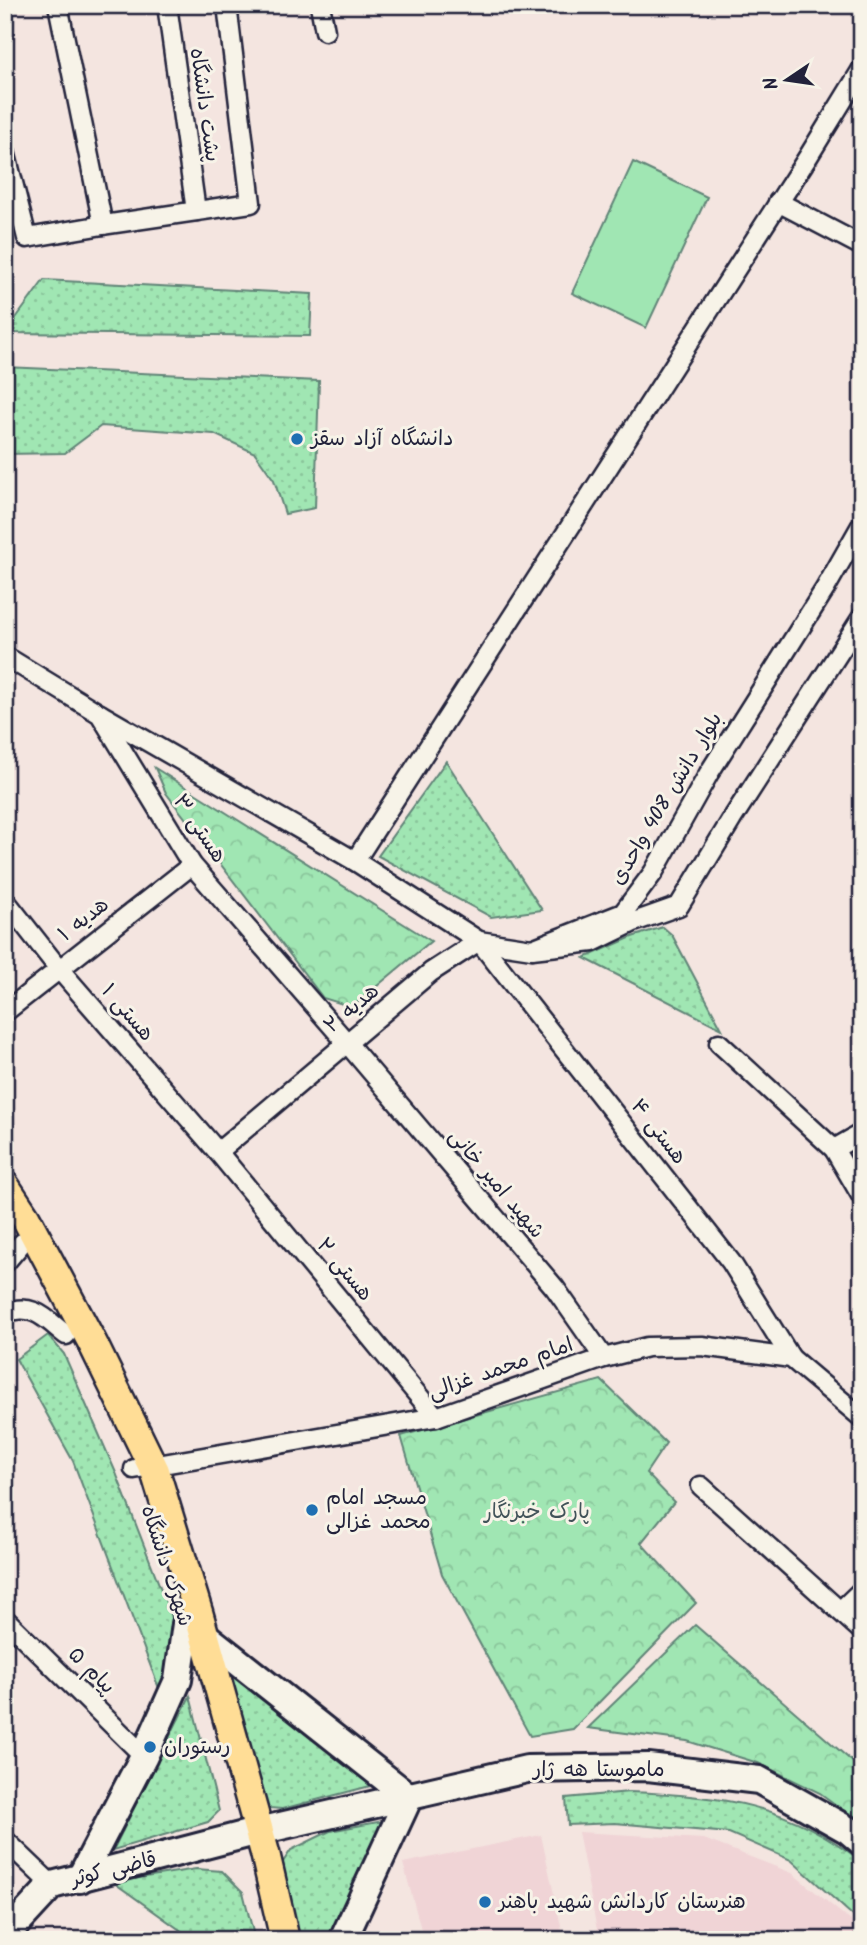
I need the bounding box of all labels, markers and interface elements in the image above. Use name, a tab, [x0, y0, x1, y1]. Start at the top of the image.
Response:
street label: پشت دانشگاه	[180, 46, 228, 164]
north arrow	[752, 46, 822, 116]
text: N	[756, 74, 788, 93]
place label: دانشگاه آزاد سقز	[309, 423, 453, 456]
marker: دانشگاه آزاد سقز	[289, 431, 305, 447]
street label: بلوار دانش 408 واحدی	[602, 706, 732, 892]
street label: هستی ۳	[164, 788, 234, 870]
street label: هدیه ۱	[51, 889, 117, 951]
street label: هدیه ۲	[317, 976, 387, 1042]
street label: هستی ۱	[92, 977, 162, 1049]
street label: هستی ۴	[622, 1092, 694, 1172]
street label: شهید امیر خانی	[440, 1122, 552, 1246]
street label: هستی ۲	[307, 1231, 381, 1309]
street label: امام محمد غزالی	[424, 1329, 578, 1409]
place label: مسجد امام محمد غزالی	[326, 1482, 431, 1539]
park label: پارک خبرنگار	[482, 1496, 590, 1529]
street label: شهرک دانشگاه	[131, 1501, 201, 1631]
marker: مسجد امام محمد غزالی	[304, 1502, 320, 1518]
street label: پیام ۵	[59, 1639, 123, 1703]
place label: رستوران	[164, 1731, 231, 1764]
marker: رستوران	[142, 1739, 158, 1755]
street label: ماموستا هه ژار	[531, 1754, 665, 1787]
street label: قاضی کوثر	[66, 1843, 160, 1897]
place label: هنرستان کاردانش شهید باهنر	[497, 1886, 746, 1919]
marker: هنرستان کاردانش شهید باهنر	[477, 1894, 493, 1910]

